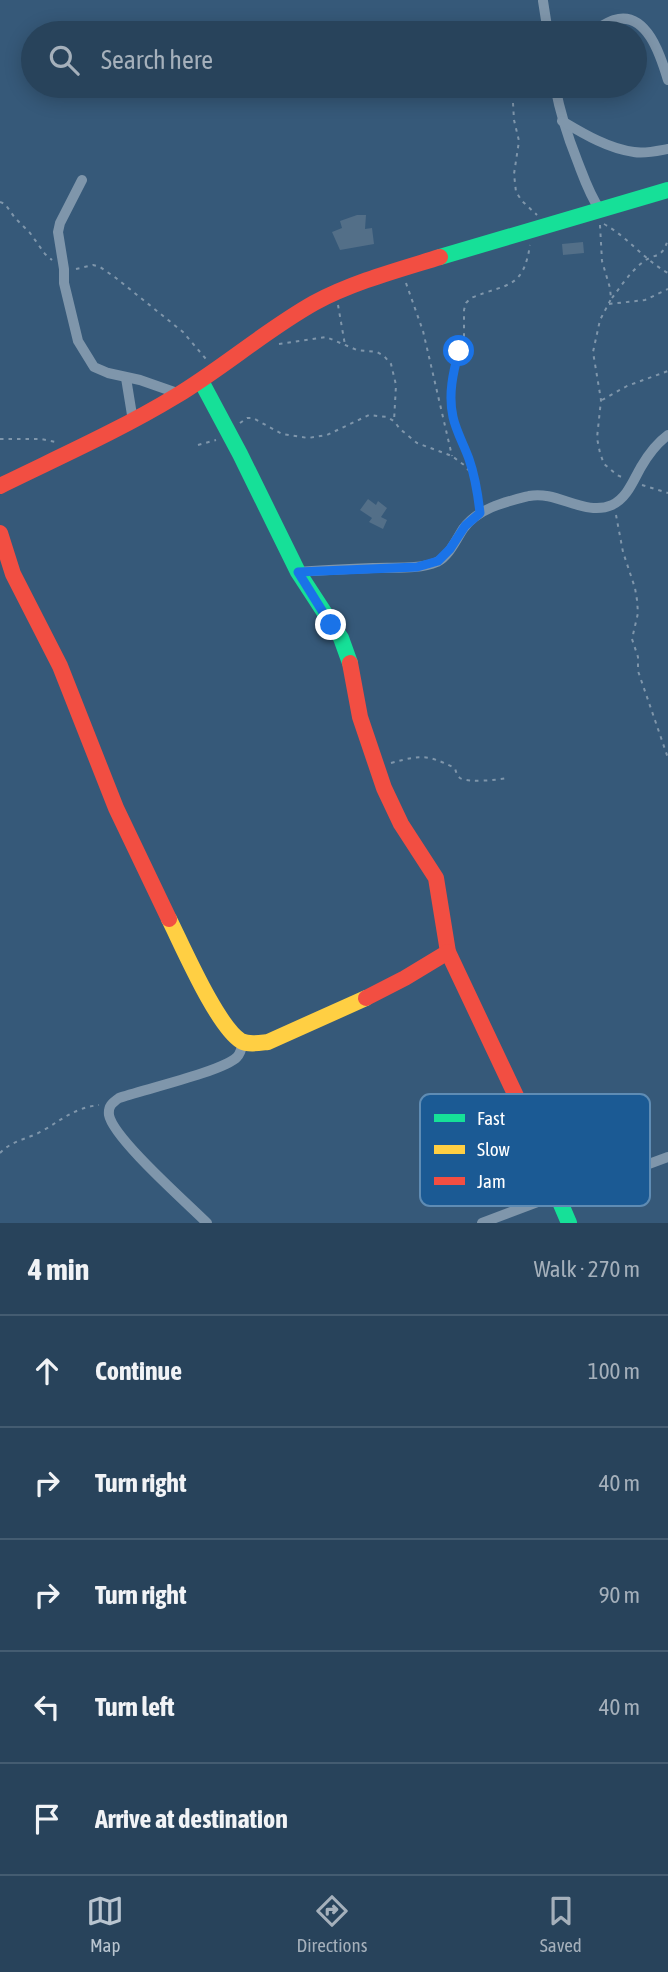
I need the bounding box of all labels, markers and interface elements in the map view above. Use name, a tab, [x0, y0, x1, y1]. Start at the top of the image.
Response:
search box	[21, 21, 647, 98]
icon: search	[45, 41, 83, 79]
text: Search here	[101, 45, 213, 75]
route start	[443, 335, 474, 366]
route end	[315, 609, 346, 640]
legend	[420, 1094, 650, 1206]
text: Fast	[477, 1107, 505, 1129]
text: Slow	[477, 1138, 511, 1160]
text: Jam	[477, 1170, 506, 1192]
text: 4 min	[28, 1252, 89, 1286]
text: Walk · 270 m	[534, 1256, 640, 1282]
icon: ahead	[28, 1352, 66, 1390]
text: Continue	[95, 1356, 182, 1386]
text: 100 m	[588, 1358, 640, 1384]
icon: right	[28, 1464, 66, 1502]
text: Turn right	[95, 1468, 186, 1498]
text: 40 m	[599, 1470, 640, 1496]
icon: right	[28, 1576, 66, 1614]
text: Turn right	[95, 1580, 186, 1610]
text: 90 m	[599, 1582, 640, 1608]
icon: left	[28, 1688, 66, 1726]
text: Turn left	[95, 1692, 175, 1722]
text: 40 m	[599, 1694, 640, 1720]
icon: arrive	[28, 1800, 66, 1838]
text: Arrive at destination	[95, 1804, 288, 1834]
tab: Map	[86, 1892, 124, 1956]
tab: Directions	[297, 1892, 367, 1956]
tab: Saved	[540, 1892, 582, 1956]

